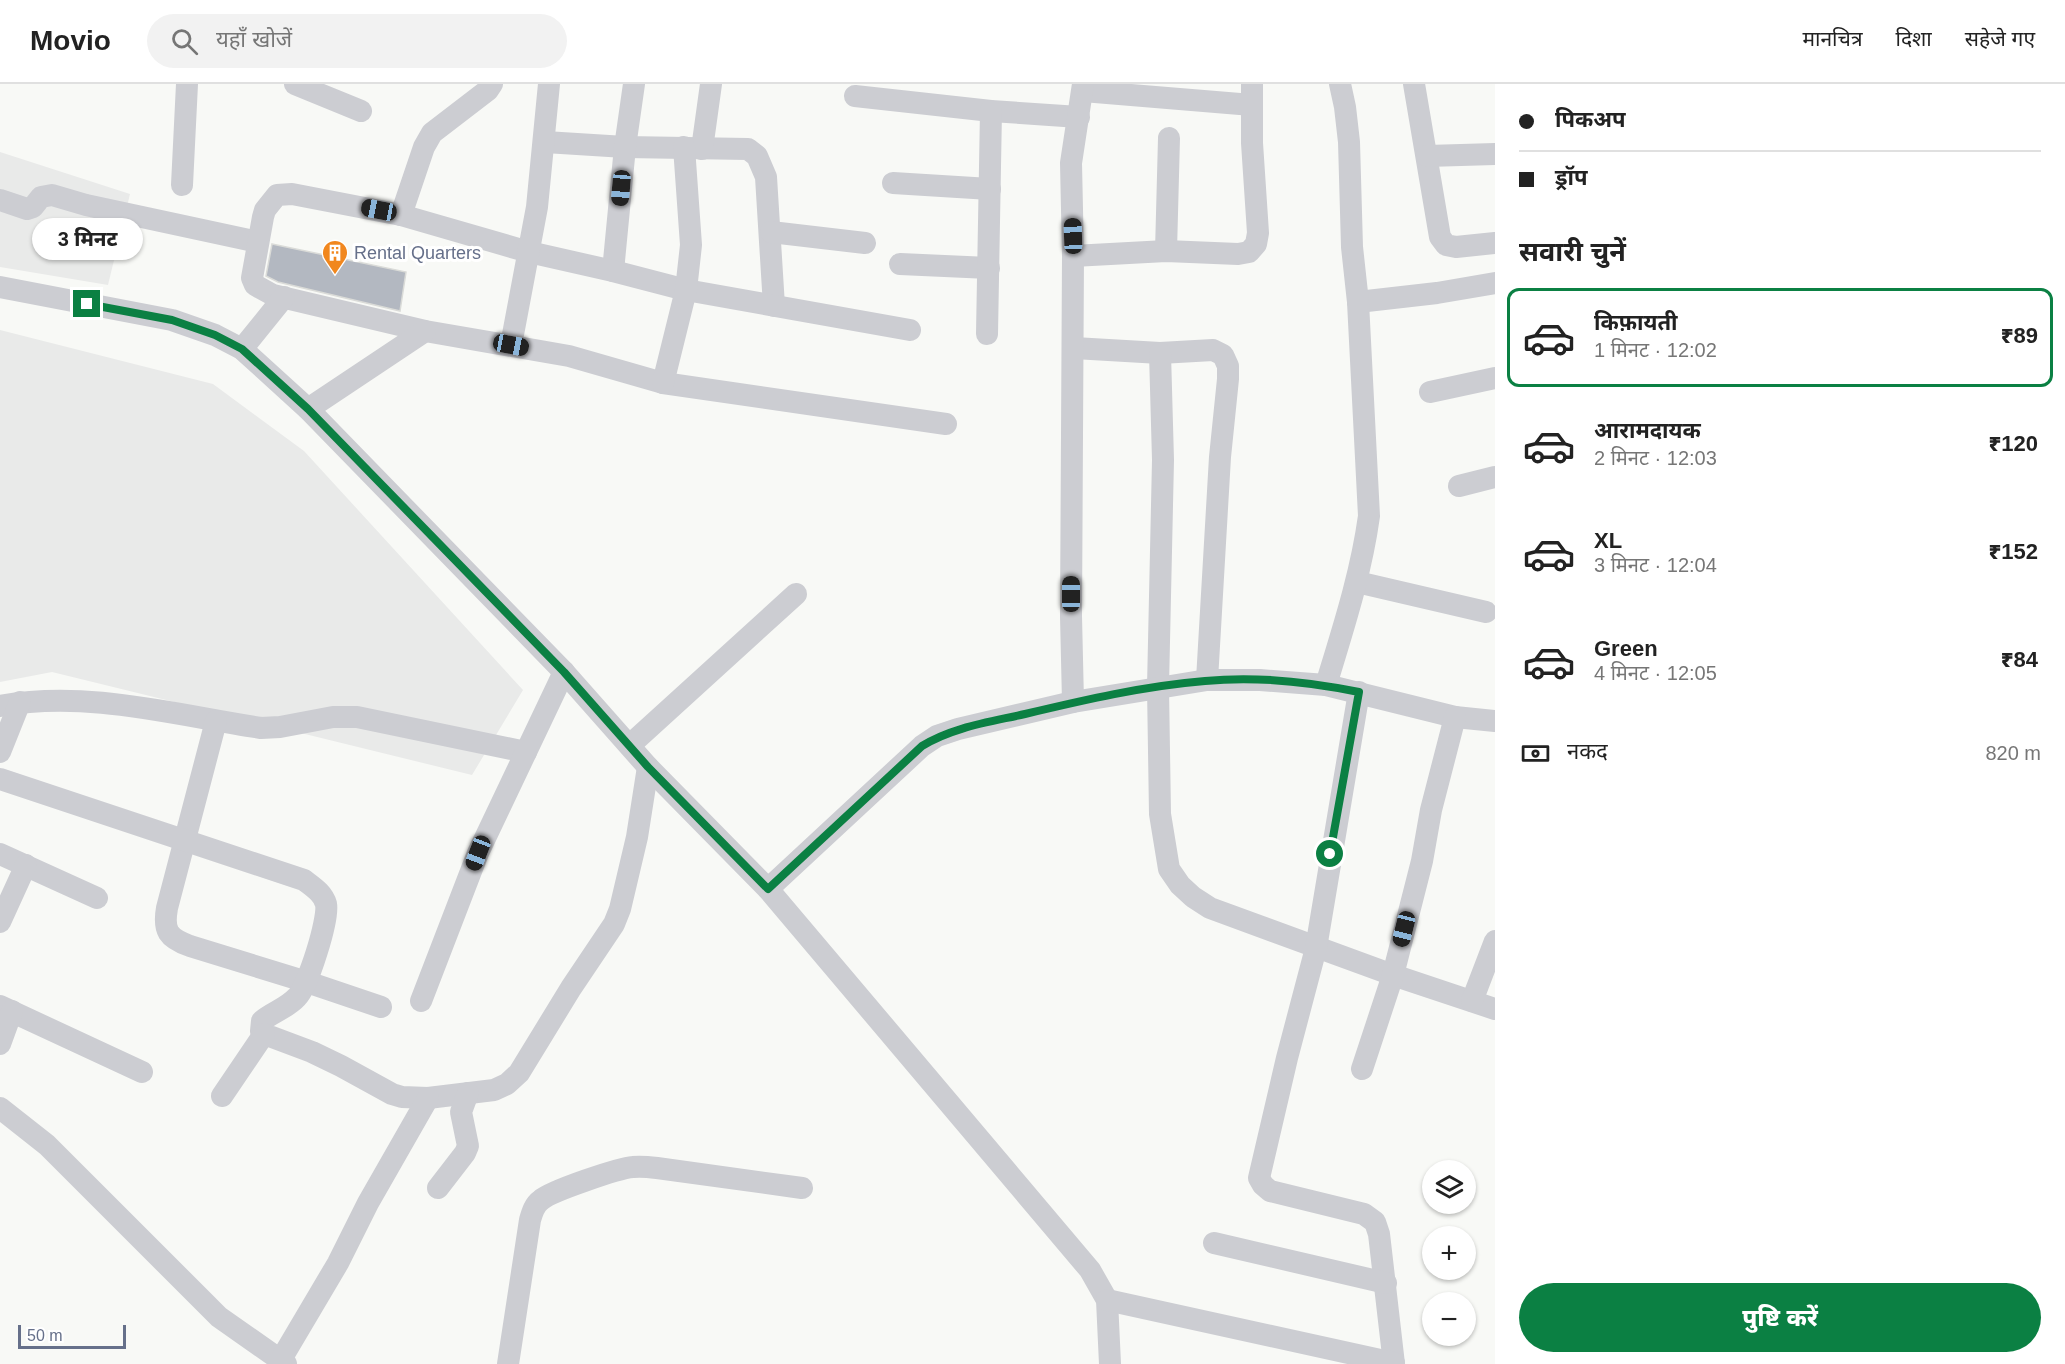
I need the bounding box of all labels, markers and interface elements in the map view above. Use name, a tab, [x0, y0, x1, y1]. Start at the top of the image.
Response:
search box	[147, 14, 567, 68]
text: Movio	[30, 25, 111, 56]
icon: search	[168, 25, 201, 58]
text: यहाँ खोजें	[216, 27, 292, 52]
text: मानचित्र	[1802, 27, 1862, 50]
text: दिशा	[1895, 27, 1932, 50]
text: सहेजे गए	[1965, 27, 2035, 50]
text: पिकअप	[1555, 107, 1626, 132]
text: ड्रॉप	[1555, 165, 1588, 190]
car	[610, 169, 632, 207]
car	[360, 198, 398, 222]
callout: 3 मिनट	[32, 217, 142, 259]
car	[1063, 218, 1083, 254]
text: 3 मिनट	[58, 228, 117, 250]
text: सवारी चुनें	[1519, 237, 1626, 267]
building icon: Rental Quarters	[320, 238, 350, 276]
place label: Rental Quarters	[354, 243, 481, 263]
route end	[73, 290, 100, 317]
text: किफ़ायती	[1594, 310, 1678, 335]
icon: car	[1522, 311, 1576, 365]
text: ₹89	[2001, 323, 2038, 348]
car	[492, 333, 530, 357]
text: 1 मिनट · 12:02	[1594, 339, 1717, 361]
text: आरामदायक	[1594, 418, 1701, 443]
icon: car	[1522, 419, 1576, 473]
text: ₹120	[1989, 431, 2038, 456]
text: 2 मिनट · 12:03	[1594, 447, 1717, 469]
icon: car	[1522, 527, 1576, 581]
text: XL	[1594, 528, 1622, 553]
text: ₹152	[1989, 539, 2038, 564]
text: 3 मिनट · 12:04	[1594, 554, 1717, 576]
car	[1062, 576, 1080, 612]
icon: car	[1522, 635, 1576, 689]
text: Green	[1594, 636, 1658, 661]
text: ₹84	[2001, 647, 2038, 672]
text: 4 मिनट · 12:05	[1594, 662, 1717, 684]
icon: cash	[1519, 737, 1552, 770]
text: नकद	[1567, 739, 1608, 764]
text: 820 m	[1985, 742, 2041, 764]
car	[463, 833, 493, 873]
route start	[1316, 840, 1343, 867]
car	[1391, 909, 1417, 949]
map controls	[1422, 1160, 1476, 1346]
button: layers	[1422, 1160, 1476, 1214]
button: +	[1422, 1226, 1476, 1280]
button: पुष्टि करें	[1519, 1283, 2041, 1352]
button: −	[1422, 1292, 1476, 1346]
scale bar	[18, 1322, 126, 1350]
text: 50 m	[27, 1327, 63, 1344]

